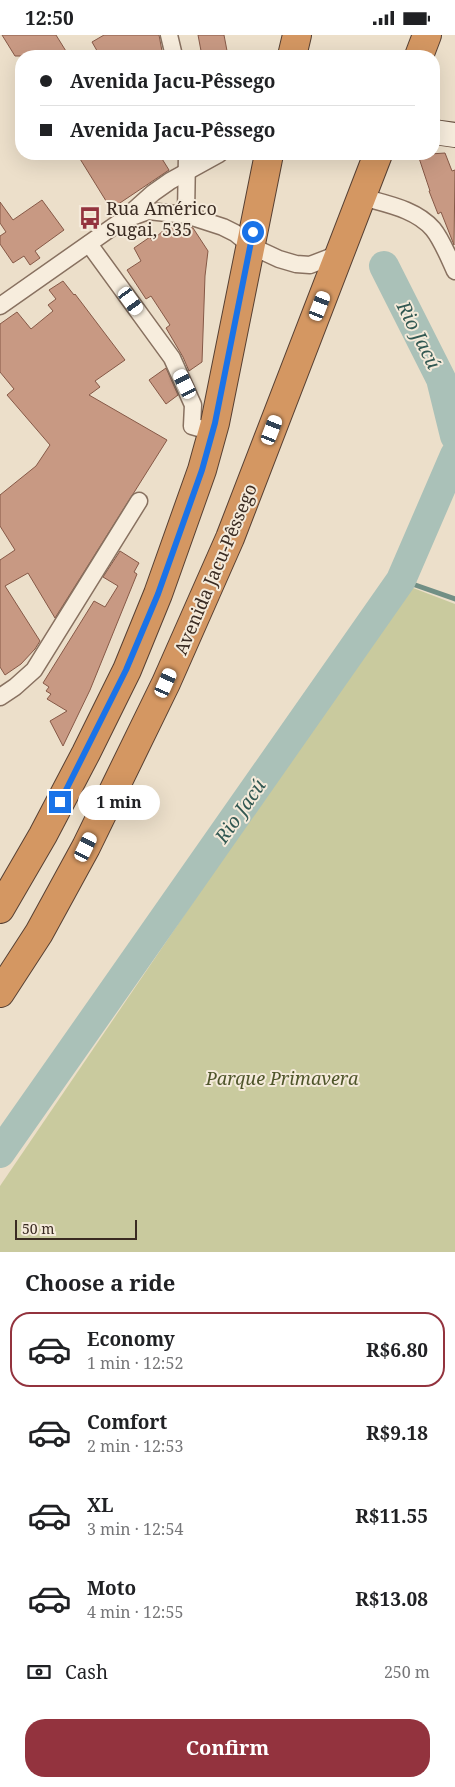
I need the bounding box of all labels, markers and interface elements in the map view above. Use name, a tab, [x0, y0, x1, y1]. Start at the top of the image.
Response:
text: 12:50	[25, 5, 74, 31]
text: Avenida Jacu-Pêssego	[70, 68, 276, 94]
text: Avenida Jacu-Pêssego	[70, 117, 276, 143]
place label: Rua Américo Sugai, 535	[106, 196, 217, 241]
bus stop icon: Rua Américo Sugai, 535	[77, 205, 103, 231]
route start	[242, 221, 264, 243]
car	[116, 284, 145, 318]
car	[307, 289, 332, 323]
water label: Rio Jacú	[390, 296, 447, 374]
car	[171, 367, 198, 401]
car	[259, 413, 284, 447]
street label: Avenida Jacu-Pêssego	[168, 480, 262, 658]
car	[153, 666, 178, 700]
water label: Rio Jacú	[208, 773, 272, 849]
callout: 1 min	[78, 785, 160, 819]
route end	[49, 791, 71, 813]
text: 1 min	[96, 791, 142, 813]
car	[72, 830, 99, 864]
park label: Parque Primavera	[205, 1066, 359, 1090]
scale bar	[15, 1217, 138, 1240]
text: 50 m	[22, 1219, 55, 1238]
text: Choose a ride	[25, 1267, 175, 1297]
text: Economy	[87, 1326, 175, 1352]
icon: car	[27, 1327, 72, 1372]
text: R$6.80	[366, 1337, 428, 1363]
text: 1 min · 12:52	[87, 1352, 183, 1374]
text: Comfort	[87, 1409, 167, 1435]
icon: car	[27, 1410, 72, 1455]
text: R$9.18	[366, 1420, 428, 1446]
text: 2 min · 12:53	[87, 1435, 183, 1457]
text: XL	[87, 1492, 113, 1518]
icon: car	[27, 1493, 72, 1538]
text: R$11.55	[355, 1503, 428, 1529]
text: 3 min · 12:54	[87, 1518, 183, 1540]
text: Moto	[87, 1575, 136, 1601]
icon: car	[27, 1576, 72, 1621]
text: R$13.08	[355, 1586, 428, 1612]
text: 4 min · 12:55	[87, 1601, 183, 1623]
icon: cash	[25, 1658, 53, 1686]
text: Cash	[65, 1659, 108, 1685]
text: 250 m	[384, 1661, 430, 1683]
button: Confirm	[25, 1719, 430, 1777]

